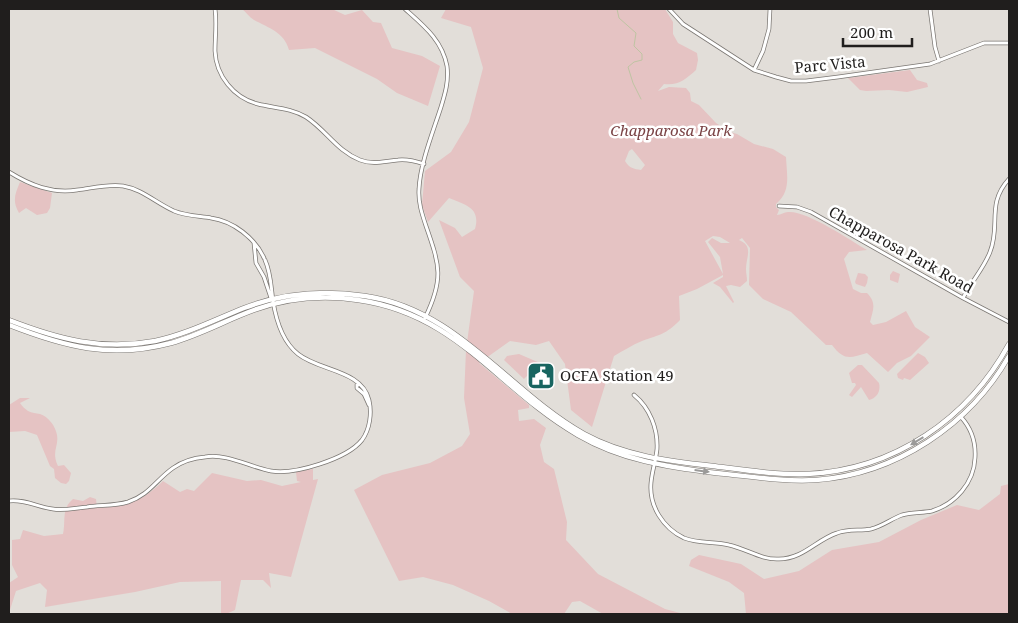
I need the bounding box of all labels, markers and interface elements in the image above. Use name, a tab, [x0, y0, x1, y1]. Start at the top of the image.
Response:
scale bar	[843, 15, 912, 47]
text: 200 m	[850, 22, 893, 42]
street label: Parc Vista	[794, 51, 866, 77]
park label: Chapparosa Park	[610, 120, 732, 140]
street label: Chapparosa Park Road	[826, 201, 977, 297]
public building icon: OCFA Station 49	[526, 361, 556, 391]
place label: OCFA Station 49	[560, 365, 674, 385]
one-way arrow	[911, 436, 924, 445]
one-way arrow	[695, 467, 711, 475]

